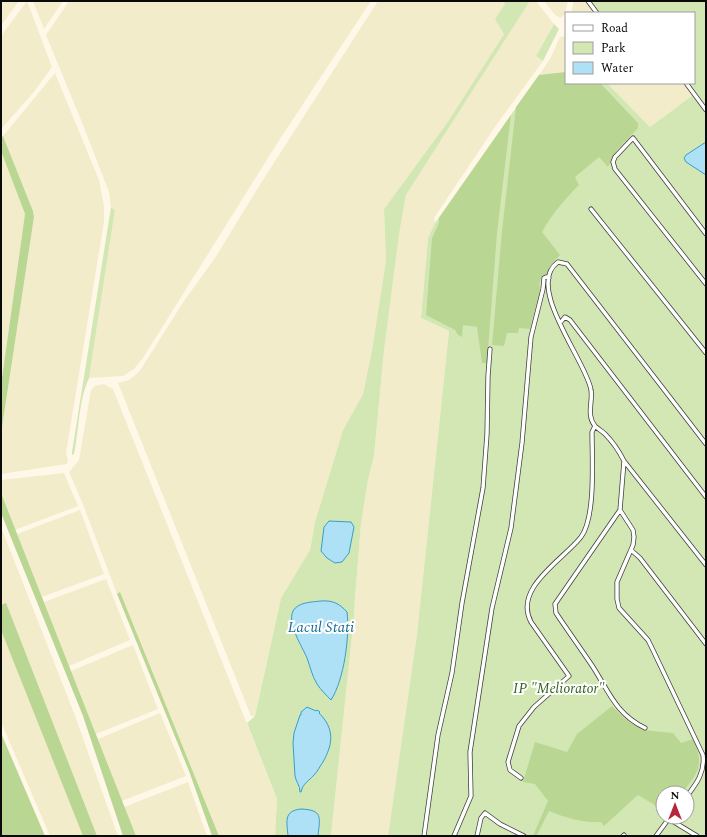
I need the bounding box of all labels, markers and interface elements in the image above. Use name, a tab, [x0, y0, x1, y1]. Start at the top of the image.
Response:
legend	[565, 12, 695, 84]
text: Road	[601, 19, 628, 38]
text: Park	[601, 39, 626, 58]
text: Water	[601, 59, 633, 78]
water label: Lacul Stati	[288, 616, 354, 639]
park label: IP "Meliorator"	[513, 678, 605, 699]
north arrow	[655, 785, 695, 825]
text: N	[671, 787, 680, 804]

